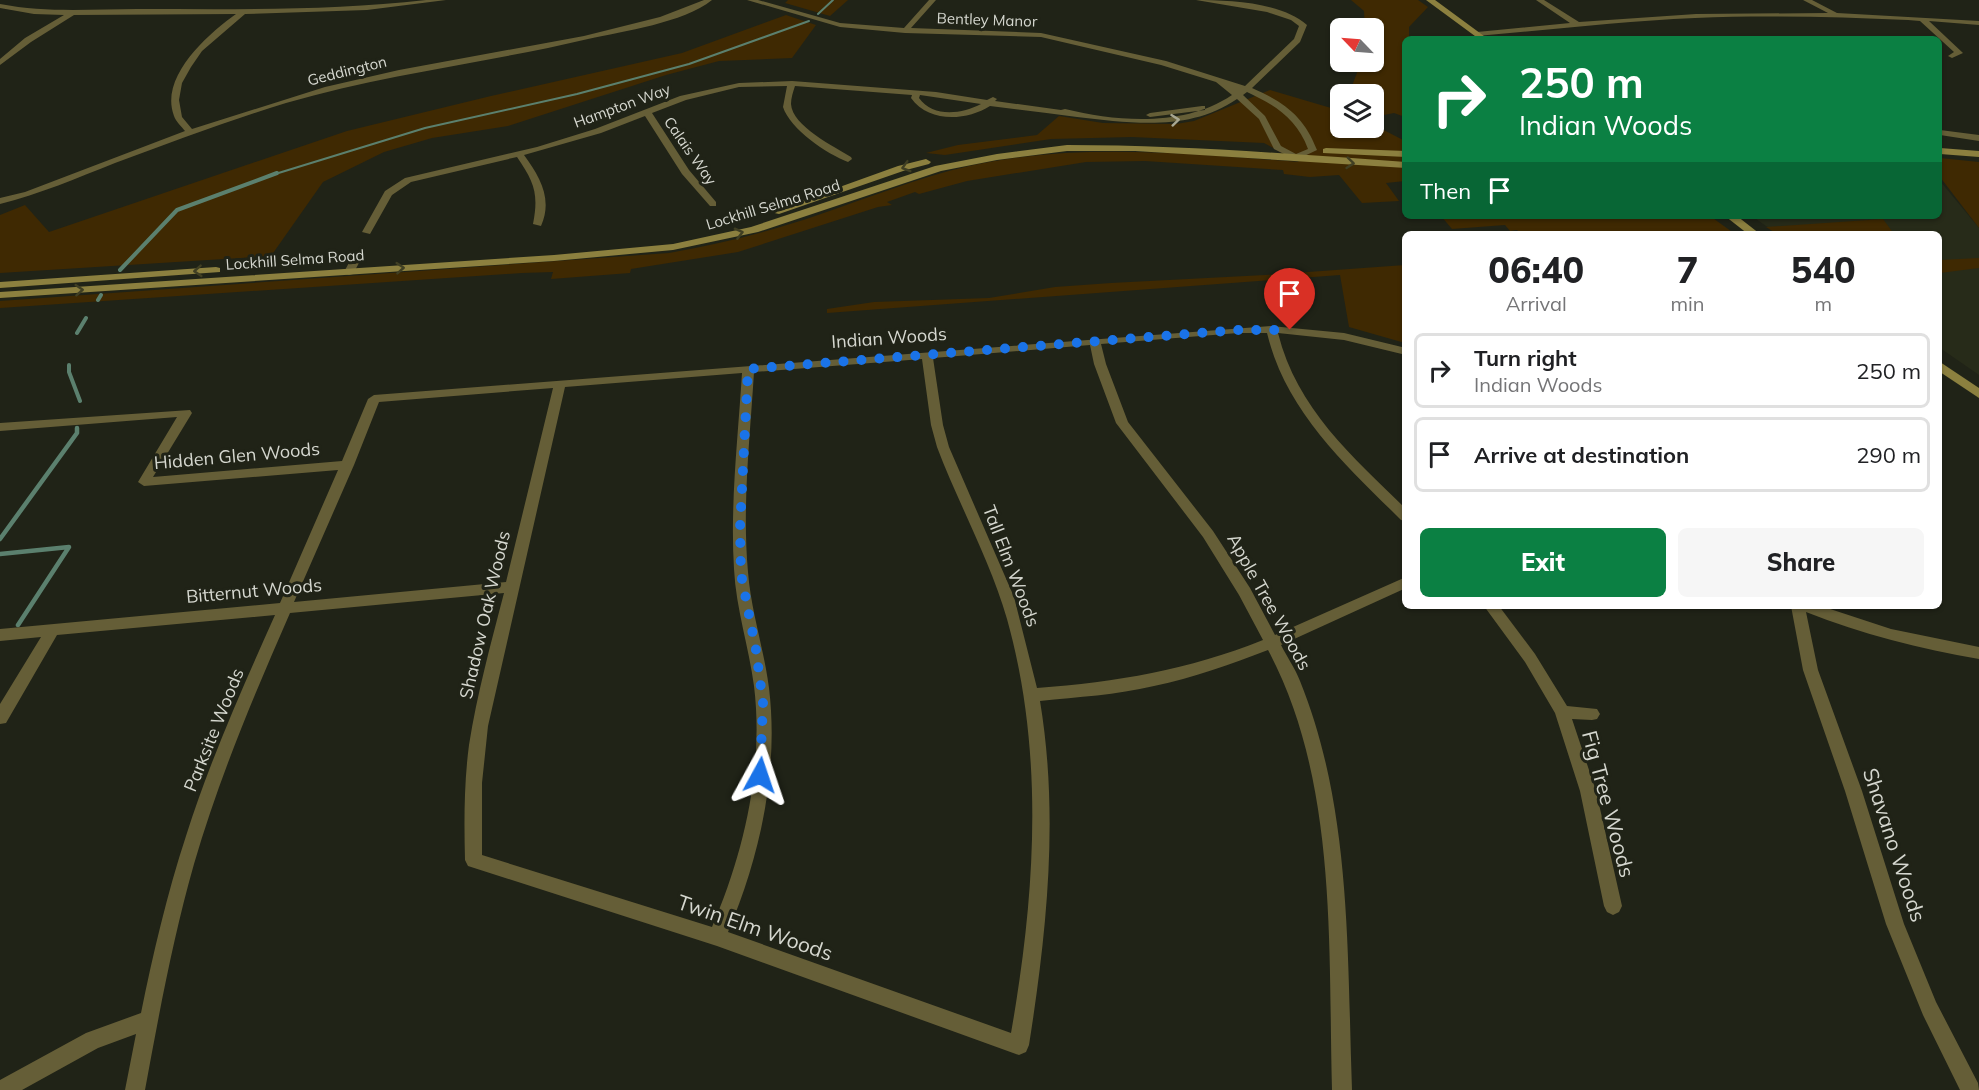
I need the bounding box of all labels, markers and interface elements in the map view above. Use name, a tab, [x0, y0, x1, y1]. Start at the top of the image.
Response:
street label: Bentley Manor	[936, 8, 1038, 31]
north arrow	[1330, 18, 1384, 72]
map controls	[1330, 18, 1384, 138]
street label: Geddington	[305, 51, 389, 90]
text: 250 m	[1519, 56, 1644, 109]
icon: right	[1420, 60, 1498, 138]
street label: Hampton Way	[571, 79, 673, 132]
button: layers	[1330, 84, 1384, 138]
text: Indian Woods	[1519, 108, 1692, 142]
street label: Calais Way	[660, 113, 721, 189]
one-way arrow	[1170, 114, 1179, 127]
one-way arrow	[1346, 156, 1355, 169]
one-way arrow	[901, 160, 912, 172]
icon: arrive	[1483, 174, 1516, 207]
street label: Lockhill Selma Road	[704, 175, 842, 234]
text: Then	[1420, 177, 1471, 205]
one-way arrow	[734, 228, 744, 241]
street label: Lockhill Selma Road	[225, 245, 365, 274]
text: 06:40	[1488, 247, 1584, 292]
text: 7	[1677, 247, 1698, 292]
text: 540	[1791, 247, 1856, 292]
one-way arrow	[395, 262, 404, 275]
one-way arrow	[194, 265, 203, 278]
pin	[1264, 268, 1315, 330]
icon: arrive	[1273, 277, 1306, 310]
one-way arrow	[75, 284, 84, 297]
text: Arrival	[1506, 291, 1567, 316]
text: min	[1670, 291, 1705, 316]
text: m	[1814, 291, 1832, 316]
street label: Indian Woods	[831, 322, 947, 353]
text: Turn right	[1474, 344, 1577, 372]
icon: right	[1423, 354, 1456, 387]
text: 250 m	[1856, 357, 1921, 385]
text: Indian Woods	[1474, 372, 1602, 397]
street label: Hidden Glen Woods	[153, 437, 321, 474]
icon: arrive	[1423, 438, 1456, 471]
text: Arrive at destination	[1474, 441, 1689, 469]
text: 290 m	[1856, 441, 1921, 469]
street label: Tall Elm Woods	[978, 502, 1045, 630]
button: Exit	[1420, 528, 1666, 597]
button: Share	[1678, 528, 1924, 597]
street label: Shadow Oak Woods	[454, 529, 515, 701]
street label: Apple Tree Woods	[1222, 529, 1317, 674]
street label: Bitternut Woods	[185, 573, 323, 608]
street label: Parksite Woods	[178, 665, 249, 795]
street label: Fig Tree Woods	[1577, 727, 1641, 880]
position arrow	[728, 743, 792, 807]
street label: Shavano Woods	[1858, 764, 1932, 925]
street label: Twin Elm Woods	[674, 888, 836, 966]

